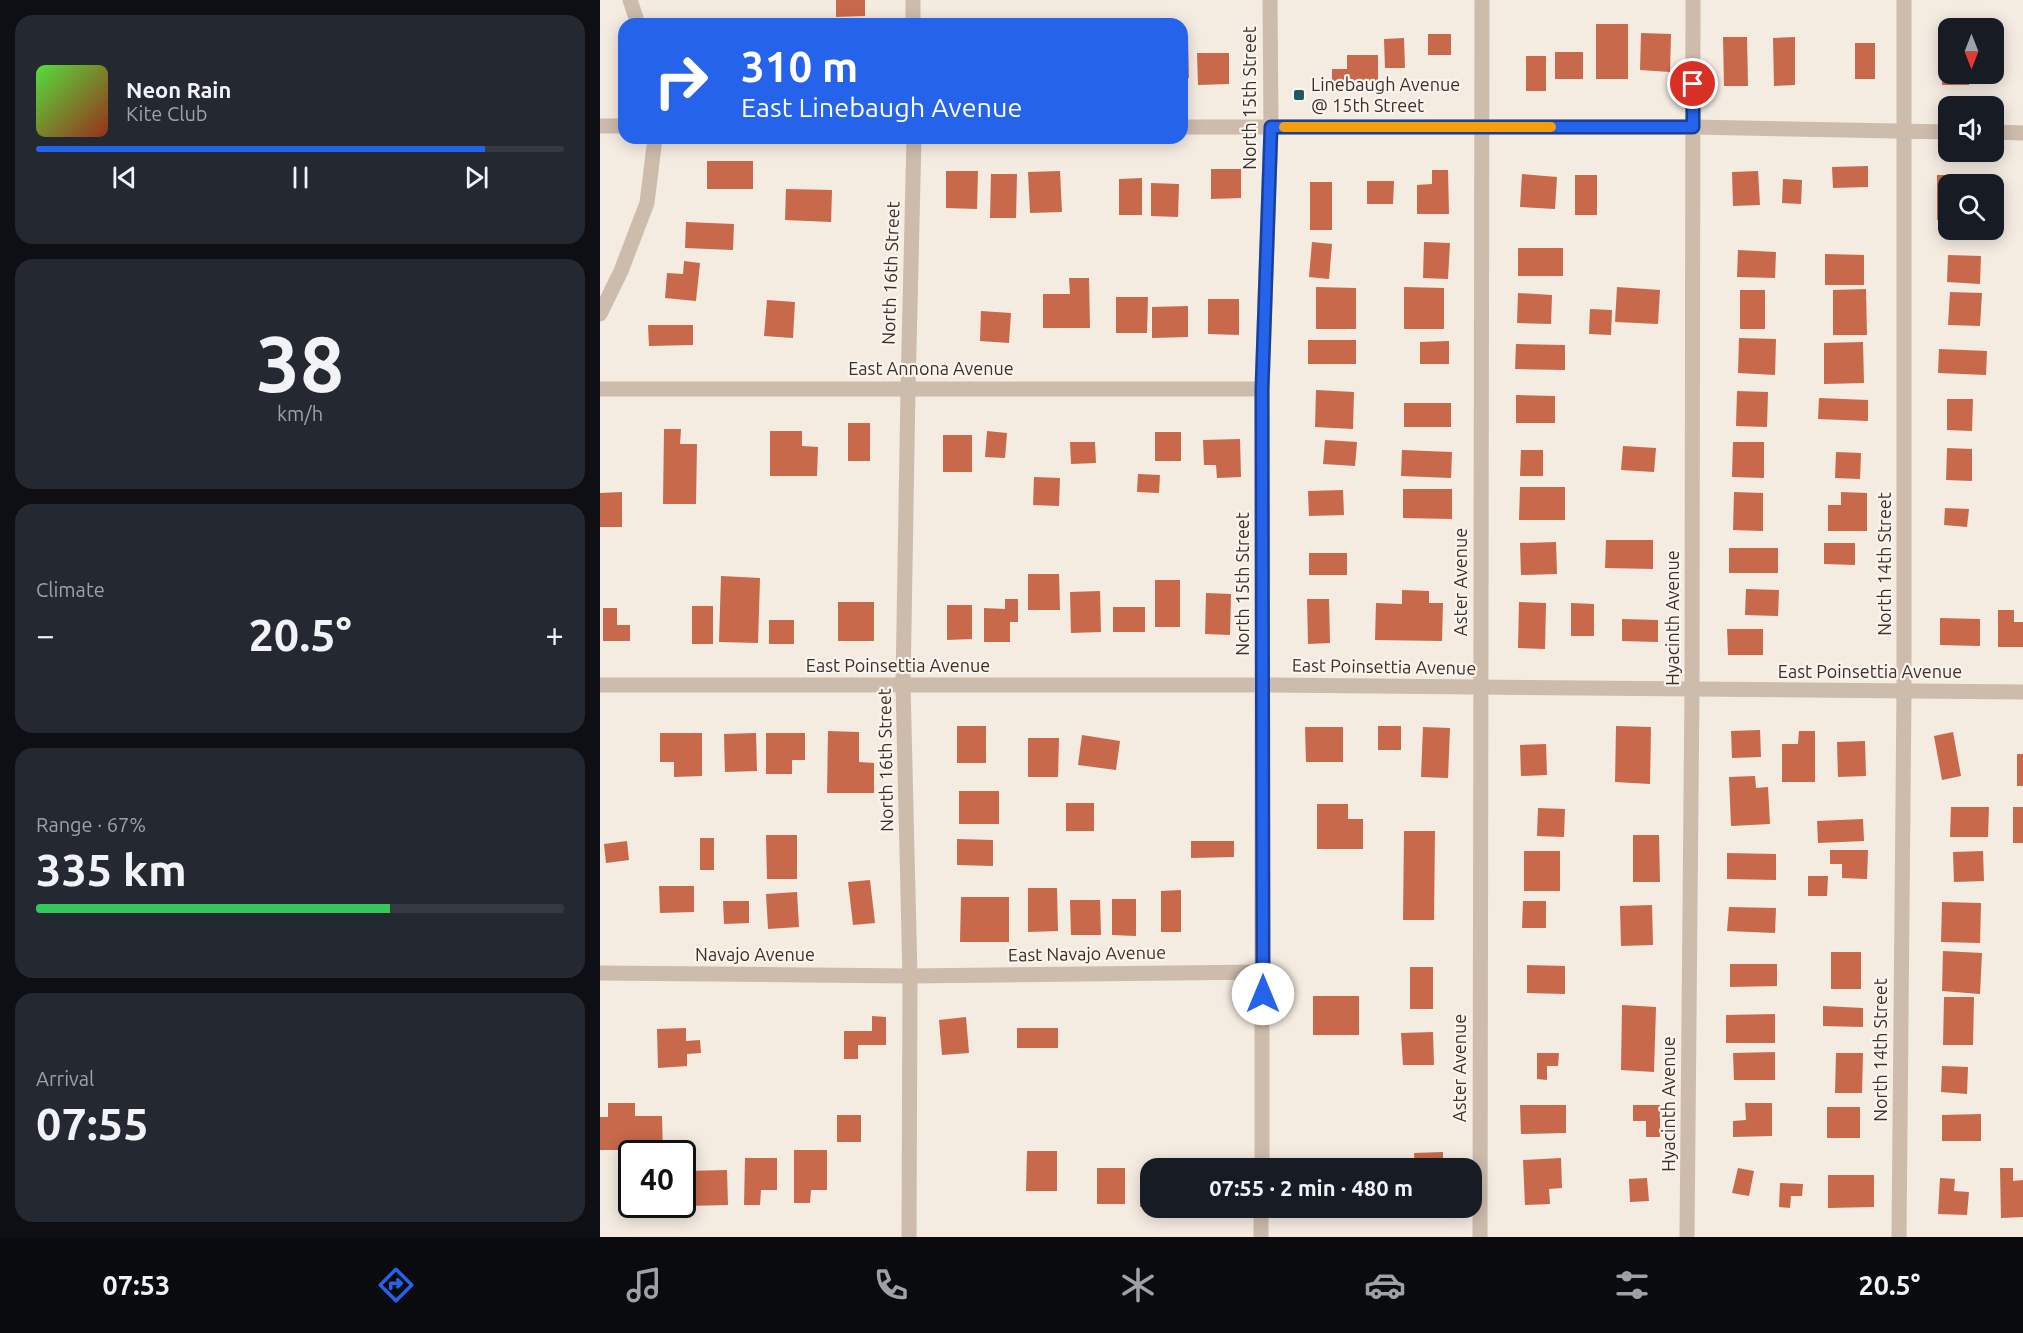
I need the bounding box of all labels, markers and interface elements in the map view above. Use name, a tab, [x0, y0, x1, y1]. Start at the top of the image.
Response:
north arrow	[1938, 18, 2004, 84]
map controls	[1938, 18, 2004, 240]
street label: North 15th Street	[1239, 26, 1259, 170]
icon: right	[642, 42, 720, 120]
text: 310 m	[741, 43, 858, 90]
pin	[1667, 58, 1718, 109]
icon: arrive	[1676, 67, 1709, 100]
place label: Linebaugh Avenue @ 15th Street	[1311, 74, 1460, 115]
text: Neon Rain	[126, 77, 231, 102]
marker: Linebaugh Avenue @ 15th Street	[1292, 88, 1306, 102]
text: East Linebaugh Avenue	[741, 92, 1022, 122]
button: sound	[1938, 96, 2004, 162]
text: Kite Club	[126, 102, 208, 125]
icon: previous	[108, 161, 141, 194]
icon: pause	[284, 161, 317, 194]
icon: next	[460, 161, 493, 194]
button: search	[1938, 174, 2004, 240]
street label: North 16th Street	[877, 201, 903, 345]
text: 38	[256, 319, 344, 407]
street label: East Annona Avenue	[848, 358, 1014, 378]
text: km/h	[277, 402, 323, 425]
street label: North 14th Street	[1874, 492, 1894, 636]
street label: North 15th Street	[1232, 512, 1252, 656]
street label: Aster Avenue	[1450, 528, 1470, 636]
street label: Hyacinth Avenue	[1662, 550, 1682, 686]
text: Climate	[36, 578, 105, 601]
text: 20.5°	[248, 609, 352, 660]
text: −	[36, 616, 55, 653]
text: +	[545, 616, 564, 653]
street label: East Poinsettia Avenue	[1292, 654, 1476, 678]
street label: East Poinsettia Avenue	[806, 655, 990, 675]
street label: East Poinsettia Avenue	[1778, 661, 1962, 681]
street label: North 16th Street	[874, 688, 896, 832]
text: Range · 67%	[36, 813, 146, 836]
text: 335 km	[36, 844, 187, 895]
street label: East Navajo Avenue	[1008, 942, 1166, 964]
street label: Navajo Avenue	[695, 944, 815, 964]
position arrow	[1231, 962, 1295, 1026]
street label: North 14th Street	[1870, 978, 1890, 1122]
street label: Aster Avenue	[1449, 1014, 1469, 1122]
street label: Hyacinth Avenue	[1658, 1036, 1678, 1172]
text: Arrival	[36, 1067, 94, 1090]
text: 07:55	[36, 1098, 149, 1149]
speed limit sign: 40	[618, 1140, 696, 1218]
text: 07:55 · 2 min · 480 m	[1209, 1175, 1413, 1200]
icon: directions	[375, 1264, 417, 1306]
icon: music	[623, 1264, 665, 1306]
icon: phone	[870, 1264, 912, 1306]
icon: climate	[1117, 1264, 1159, 1306]
icon: car	[1364, 1264, 1406, 1306]
icon: filters	[1611, 1264, 1653, 1306]
text: 07:53	[103, 1270, 170, 1300]
text: 20.5°	[1858, 1270, 1920, 1300]

